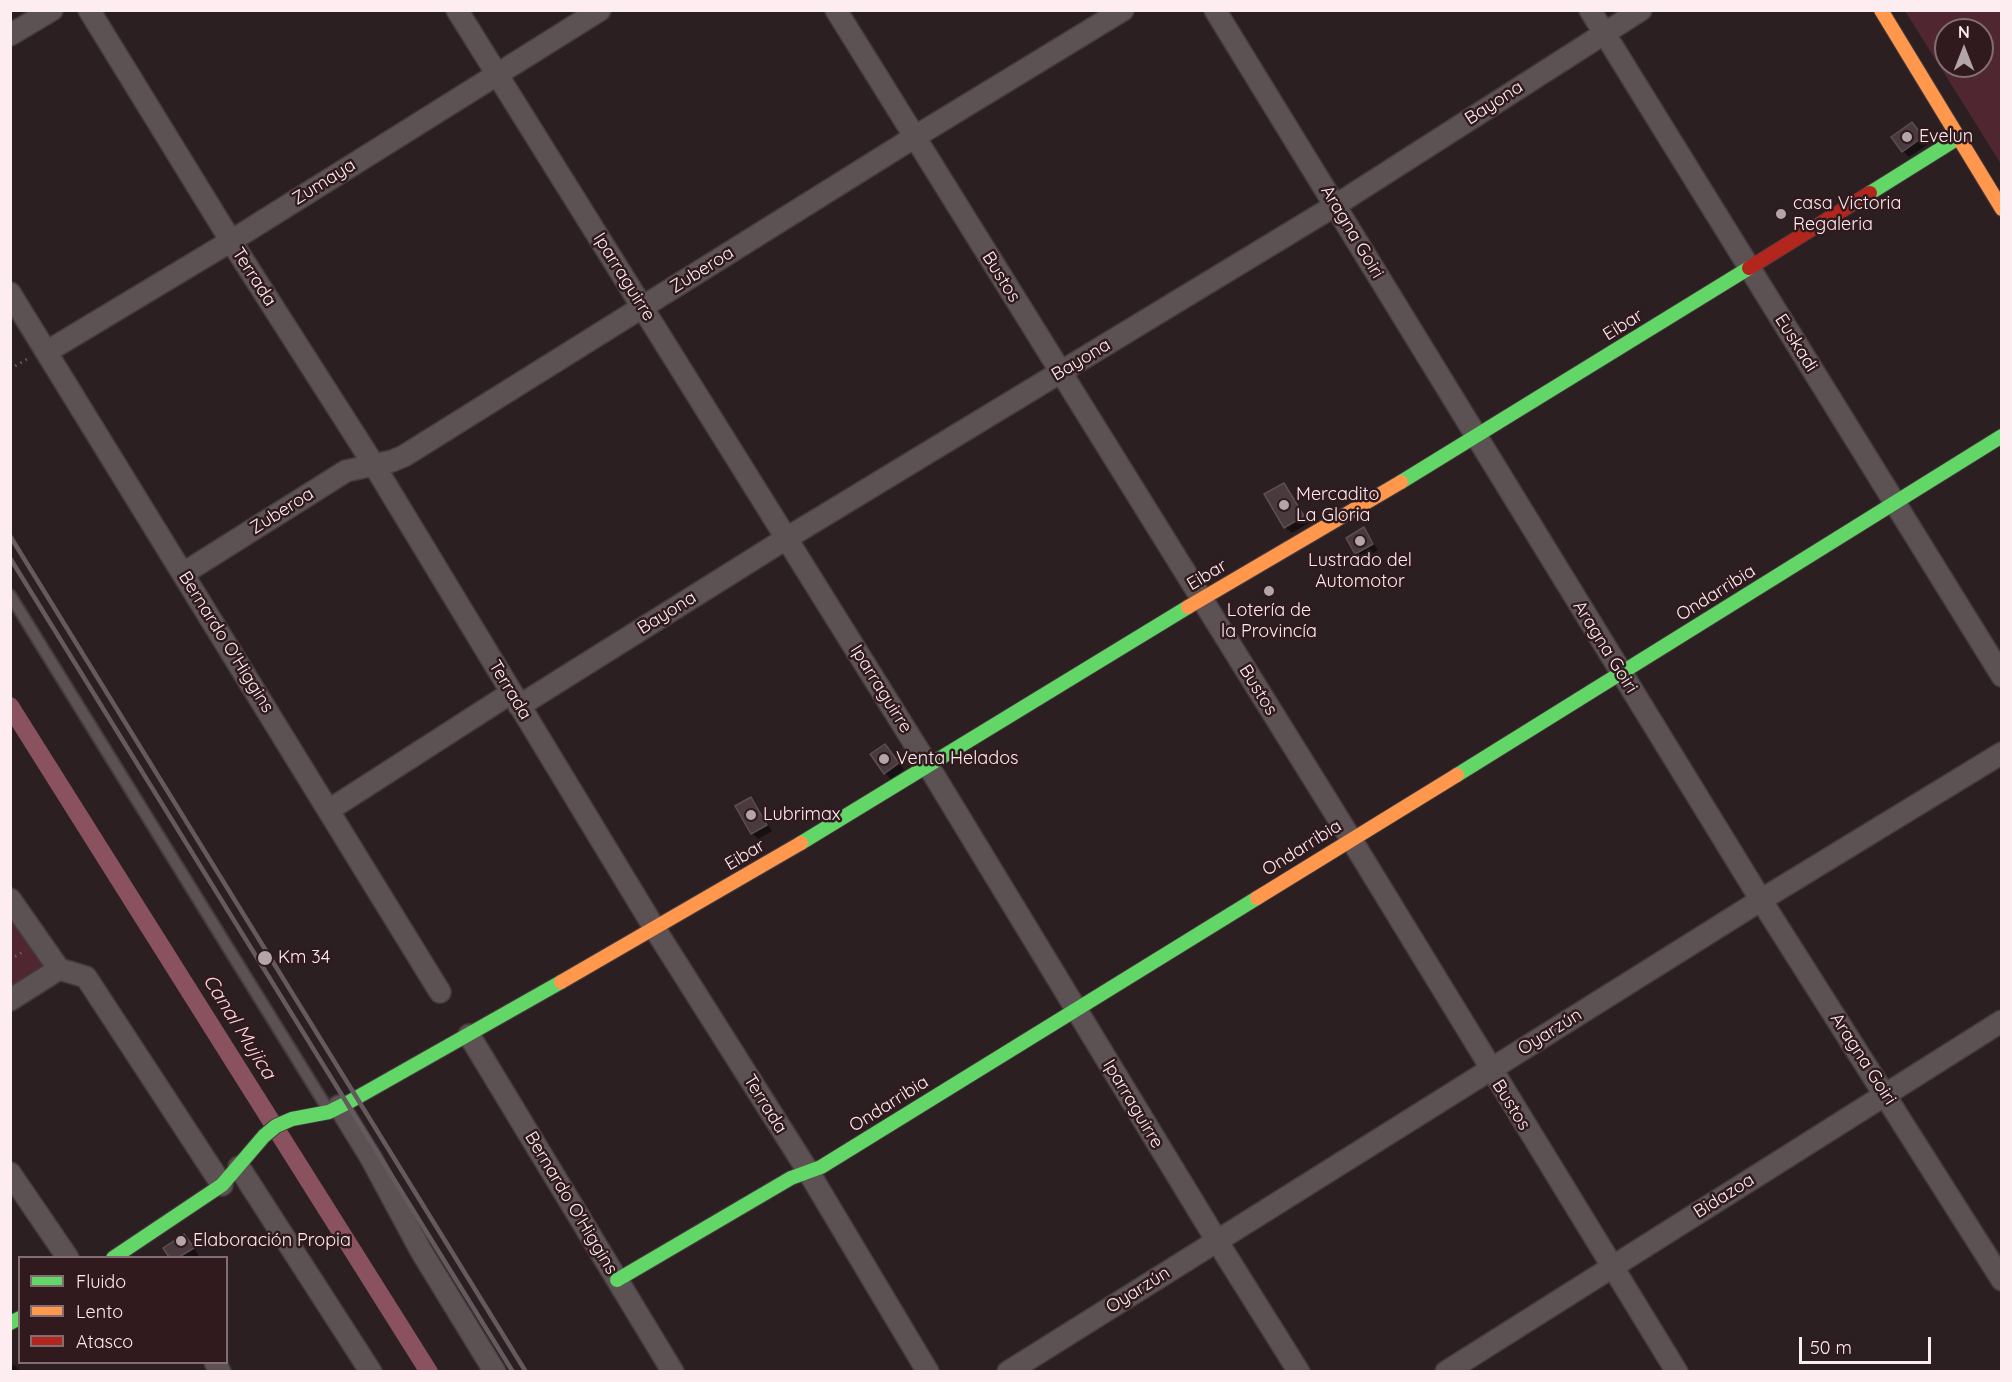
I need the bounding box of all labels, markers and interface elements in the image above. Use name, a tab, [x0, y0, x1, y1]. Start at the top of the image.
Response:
north arrow	[1934, 18, 1994, 78]
text: N	[1958, 22, 1970, 42]
street label: Bayona	[1461, 76, 1527, 130]
place label: Evelun	[1919, 126, 1973, 148]
marker: Evelun	[1900, 130, 1914, 144]
street label: Zumaya	[289, 154, 359, 210]
street label: Aragna Goiri	[1316, 182, 1388, 282]
place label: casa Victoria Regaleria	[1793, 193, 1901, 236]
marker: casa Victoria Regaleria	[1774, 207, 1788, 221]
street label: Iparraguirre	[588, 229, 660, 325]
street label: Zuberoa	[666, 242, 738, 298]
street label: Terrada	[227, 244, 281, 310]
street label: Bustos	[977, 248, 1025, 306]
street label: Eibar	[1599, 304, 1647, 346]
street label: Euskadi	[1770, 310, 1822, 376]
street label: Bayona	[1048, 334, 1114, 386]
street label: Zuberoa	[246, 483, 318, 539]
place label: Mercadito La Gloria	[1296, 484, 1379, 526]
marker: Mercadito La Gloria	[1277, 498, 1291, 512]
marker: Lustrado del Automotor	[1353, 534, 1367, 548]
place label: Lustrado del Automotor	[1308, 550, 1412, 592]
street label: Eibar	[1183, 555, 1231, 595]
street label: Ondarribia	[1672, 560, 1760, 626]
street label: Bernardo O'Higgins	[174, 567, 278, 717]
marker: Lotería de la Provincía	[1262, 584, 1276, 598]
street label: Bayona	[634, 587, 700, 639]
street label: Aragna Goiri	[1568, 597, 1642, 697]
place label: Lotería de la Provincía	[1221, 600, 1317, 642]
street label: Iparraguirre	[845, 641, 917, 737]
street label: Terrada	[484, 656, 536, 724]
street label: Bustos	[1234, 661, 1282, 719]
place label: Venta Helados	[896, 748, 1018, 770]
marker: Venta Helados	[877, 752, 891, 766]
place label: Lubrimax	[763, 804, 841, 826]
marker: Lubrimax	[744, 808, 758, 822]
street label: Ondarribia	[1258, 815, 1346, 881]
street label: Eibar	[721, 835, 769, 875]
place label: Km 34	[278, 947, 330, 969]
marker: Km 34	[256, 949, 274, 967]
water label: Canal Mujica	[197, 970, 281, 1084]
street label: Oyarzún	[1514, 1004, 1586, 1060]
street label: Aragna Goiri	[1825, 1009, 1901, 1109]
street label: Iparraguirre	[1098, 1056, 1168, 1152]
street label: Terrada	[739, 1071, 791, 1137]
street label: Ondarribia	[845, 1071, 933, 1137]
street label: Bustos	[1487, 1076, 1535, 1134]
street label: Bernardo O'Higgins	[520, 1128, 622, 1278]
street label: Bidazoa	[1690, 1169, 1758, 1223]
place label: Elaboración Propia	[193, 1230, 351, 1252]
marker: Elaboración Propia	[174, 1234, 188, 1248]
legend	[18, 1256, 228, 1364]
street label: Oyarzún	[1102, 1262, 1174, 1318]
text: Fluido	[76, 1270, 126, 1293]
text: Lento	[76, 1300, 123, 1323]
scale bar	[1802, 1325, 1934, 1363]
text: Atasco	[76, 1330, 133, 1353]
text: 50 m	[1810, 1336, 1852, 1359]

